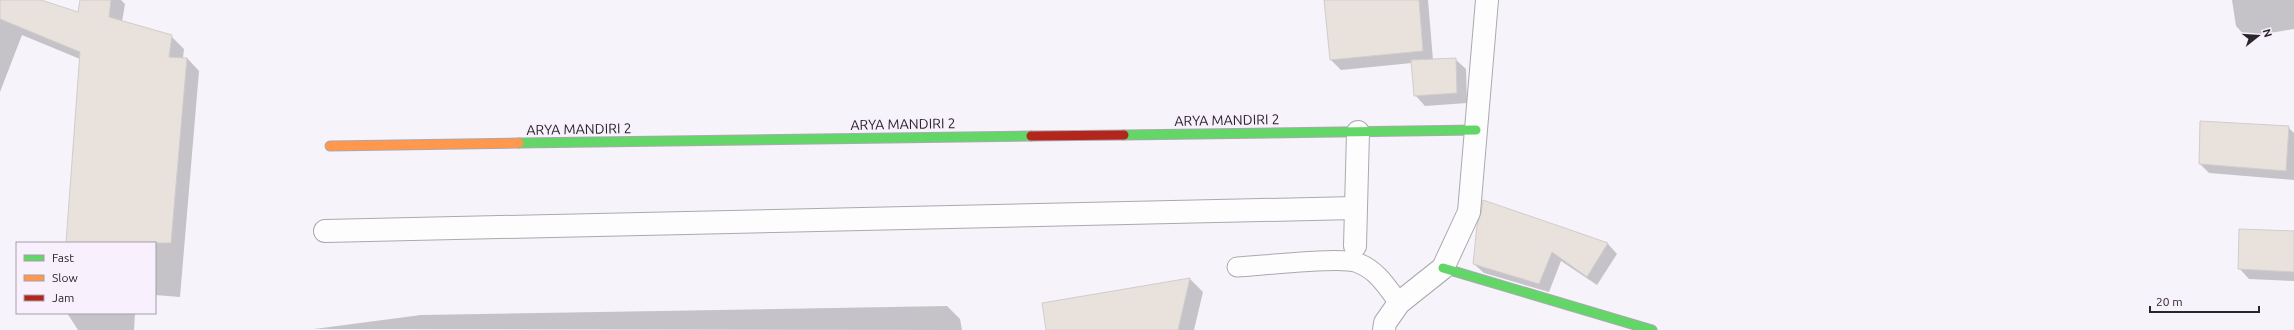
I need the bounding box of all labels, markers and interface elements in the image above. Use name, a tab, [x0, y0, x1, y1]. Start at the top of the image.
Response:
north arrow	[2238, 16, 2278, 56]
text: N	[2261, 27, 2275, 39]
street label: ARYA MANDIRI 2	[1174, 111, 1280, 129]
street label: ARYA MANDIRI 2	[850, 115, 956, 133]
street label: ARYA MANDIRI 2	[526, 120, 632, 138]
legend	[16, 242, 156, 314]
text: Fast	[52, 251, 74, 264]
text: Slow	[52, 271, 78, 284]
scale bar	[2150, 288, 2259, 314]
text: Jam	[52, 291, 74, 304]
text: 20 m	[2156, 295, 2183, 308]

